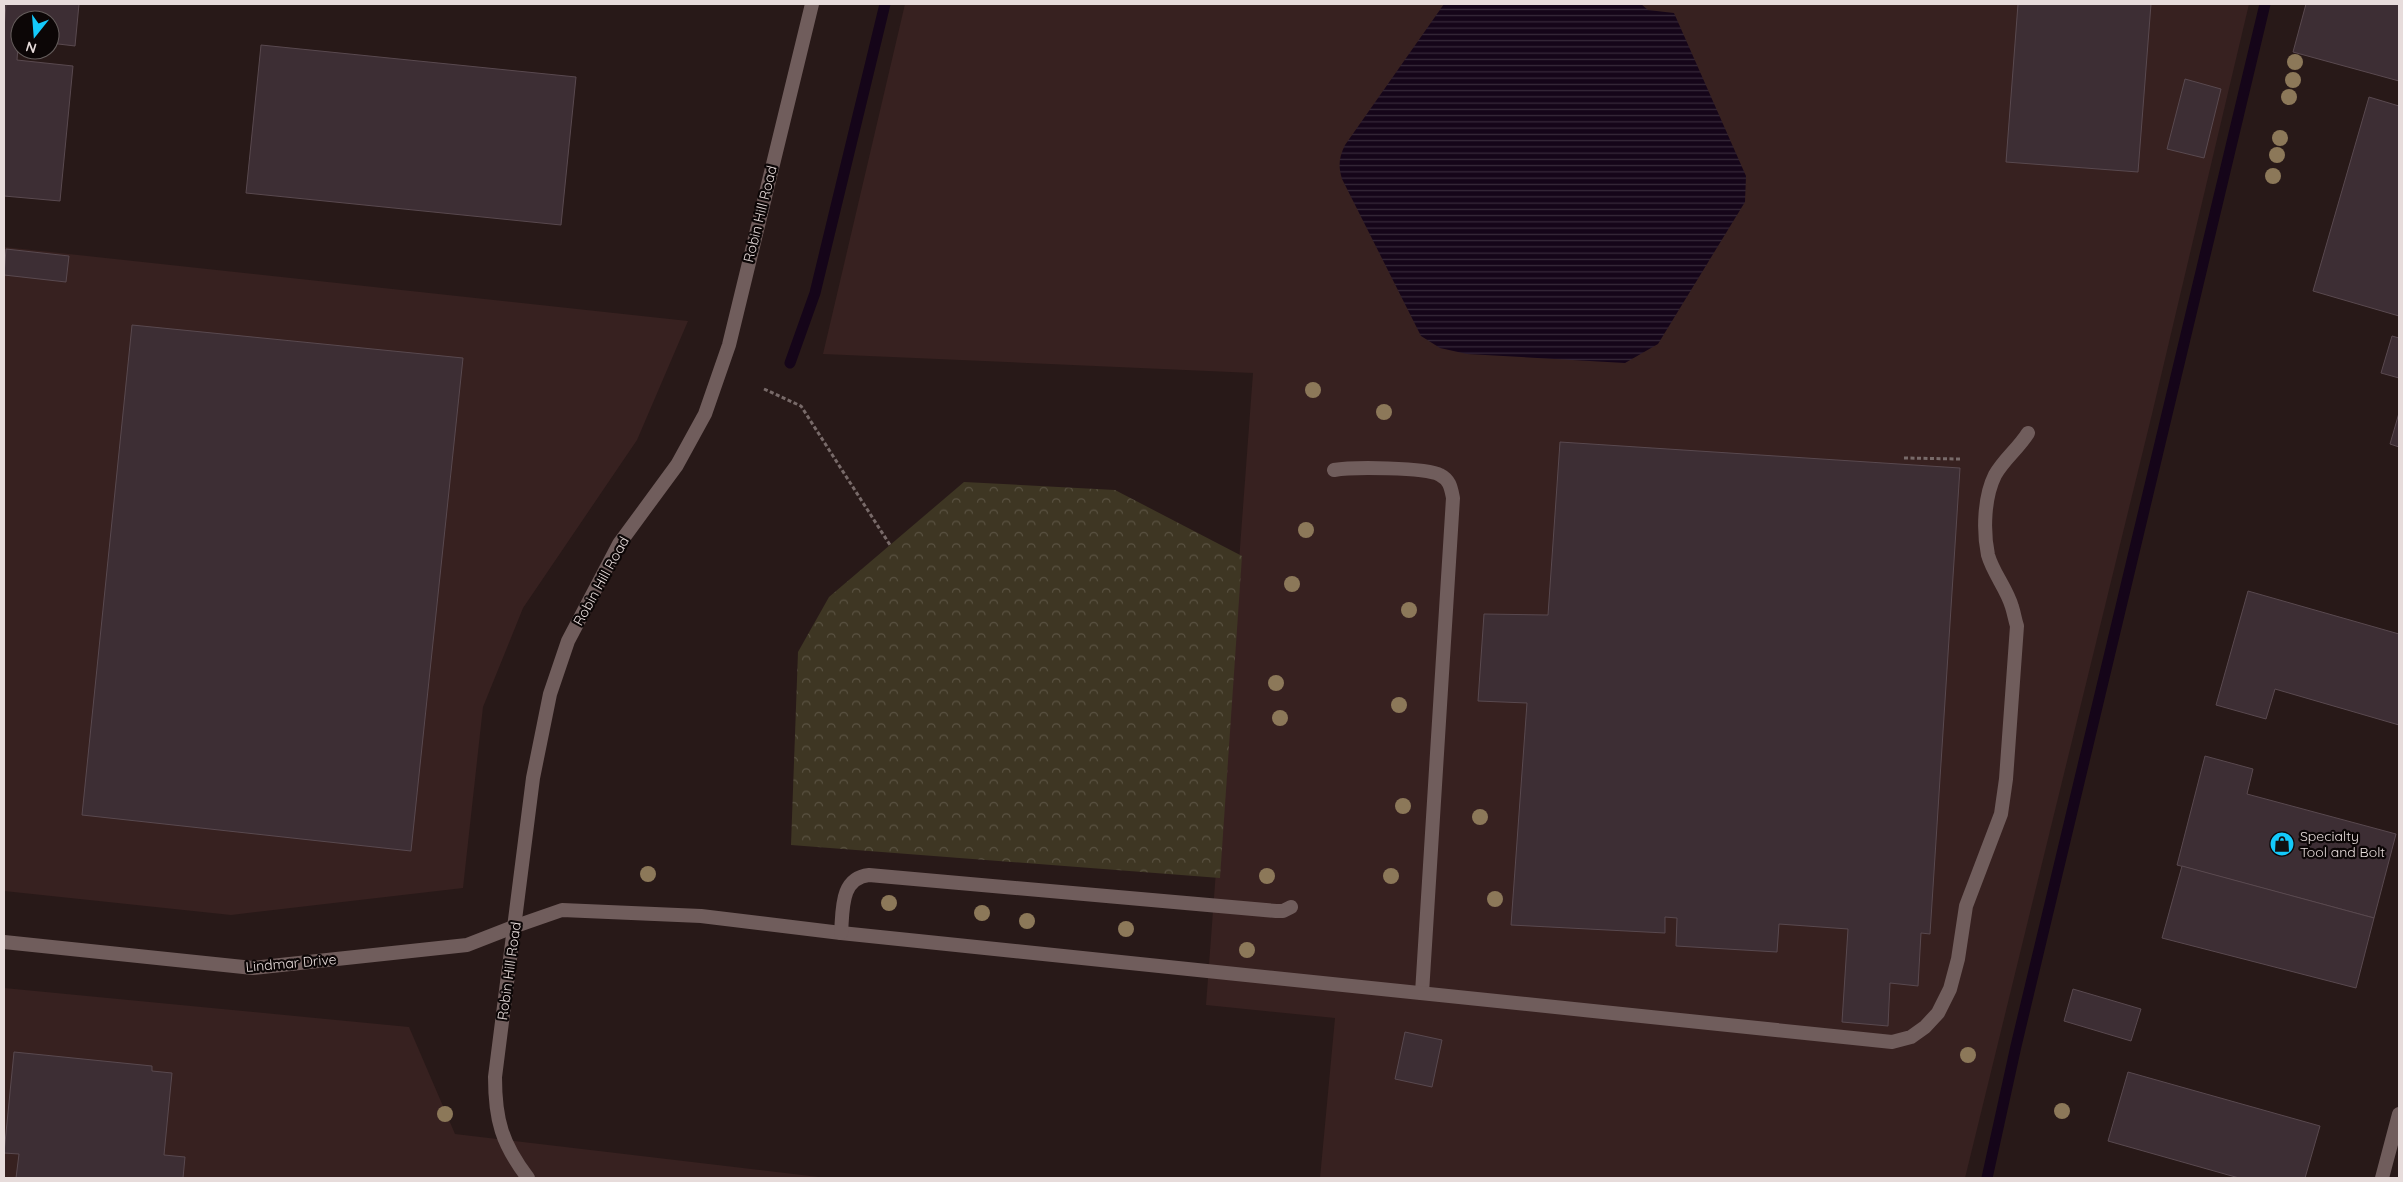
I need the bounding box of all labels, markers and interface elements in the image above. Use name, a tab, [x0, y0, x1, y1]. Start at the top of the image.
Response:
north arrow	[10, 10, 60, 60]
text: N	[24, 37, 39, 58]
street label: Robin Hill Road	[739, 164, 781, 264]
street label: Robin Hill Road	[569, 533, 633, 629]
place label: Specialty Tool and Bolt	[2300, 827, 2385, 861]
shop icon: Specialty Tool and Bolt	[2269, 831, 2295, 857]
street label: Robin Hill Road	[493, 921, 525, 1021]
street label: Lindmar Drive	[245, 950, 337, 976]

